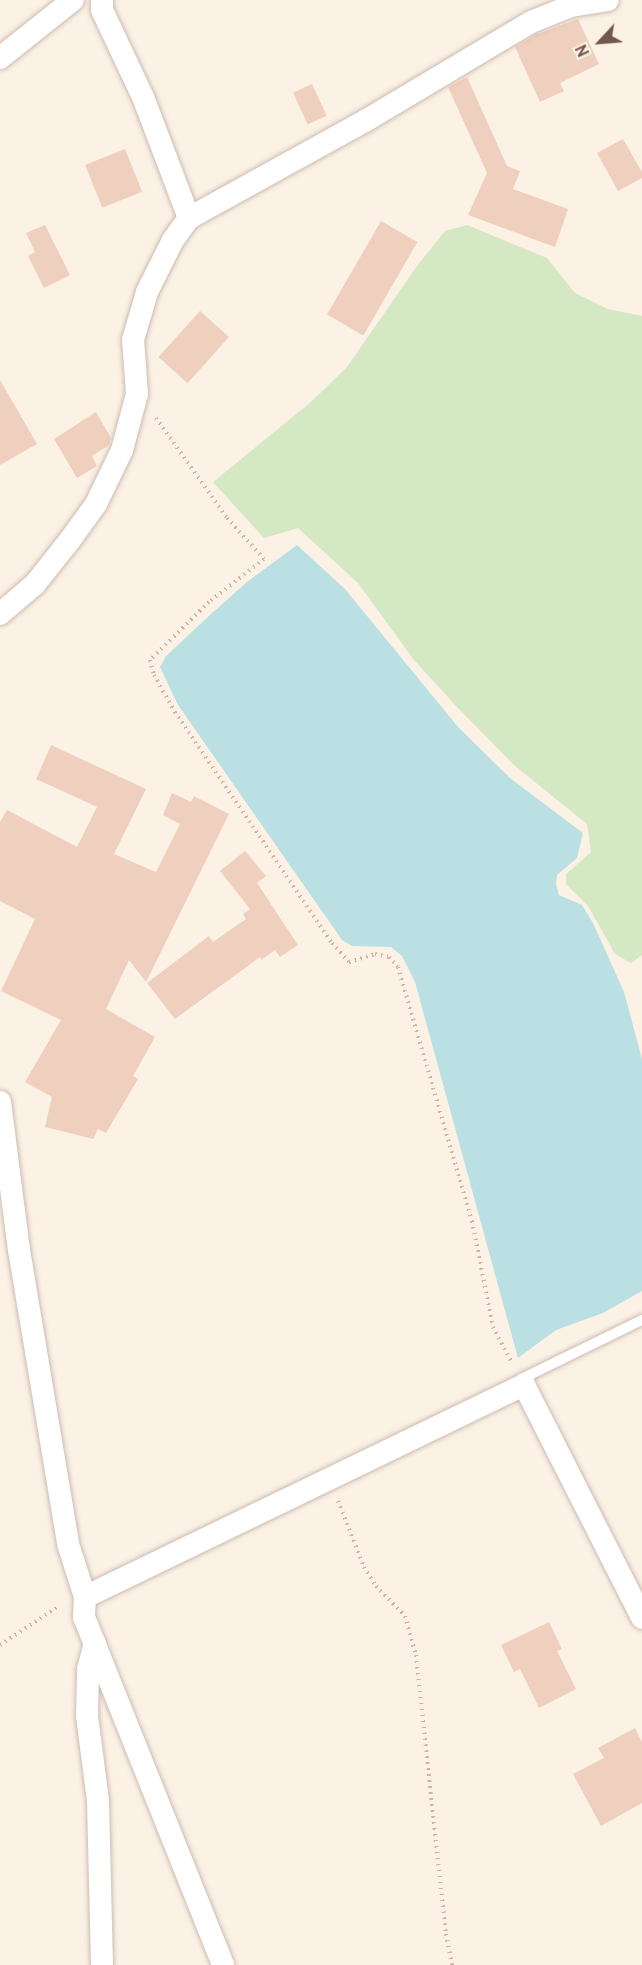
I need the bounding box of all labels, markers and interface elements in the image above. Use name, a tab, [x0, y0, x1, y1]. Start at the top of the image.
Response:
north arrow	[570, 12, 630, 72]
text: N	[572, 40, 595, 59]

